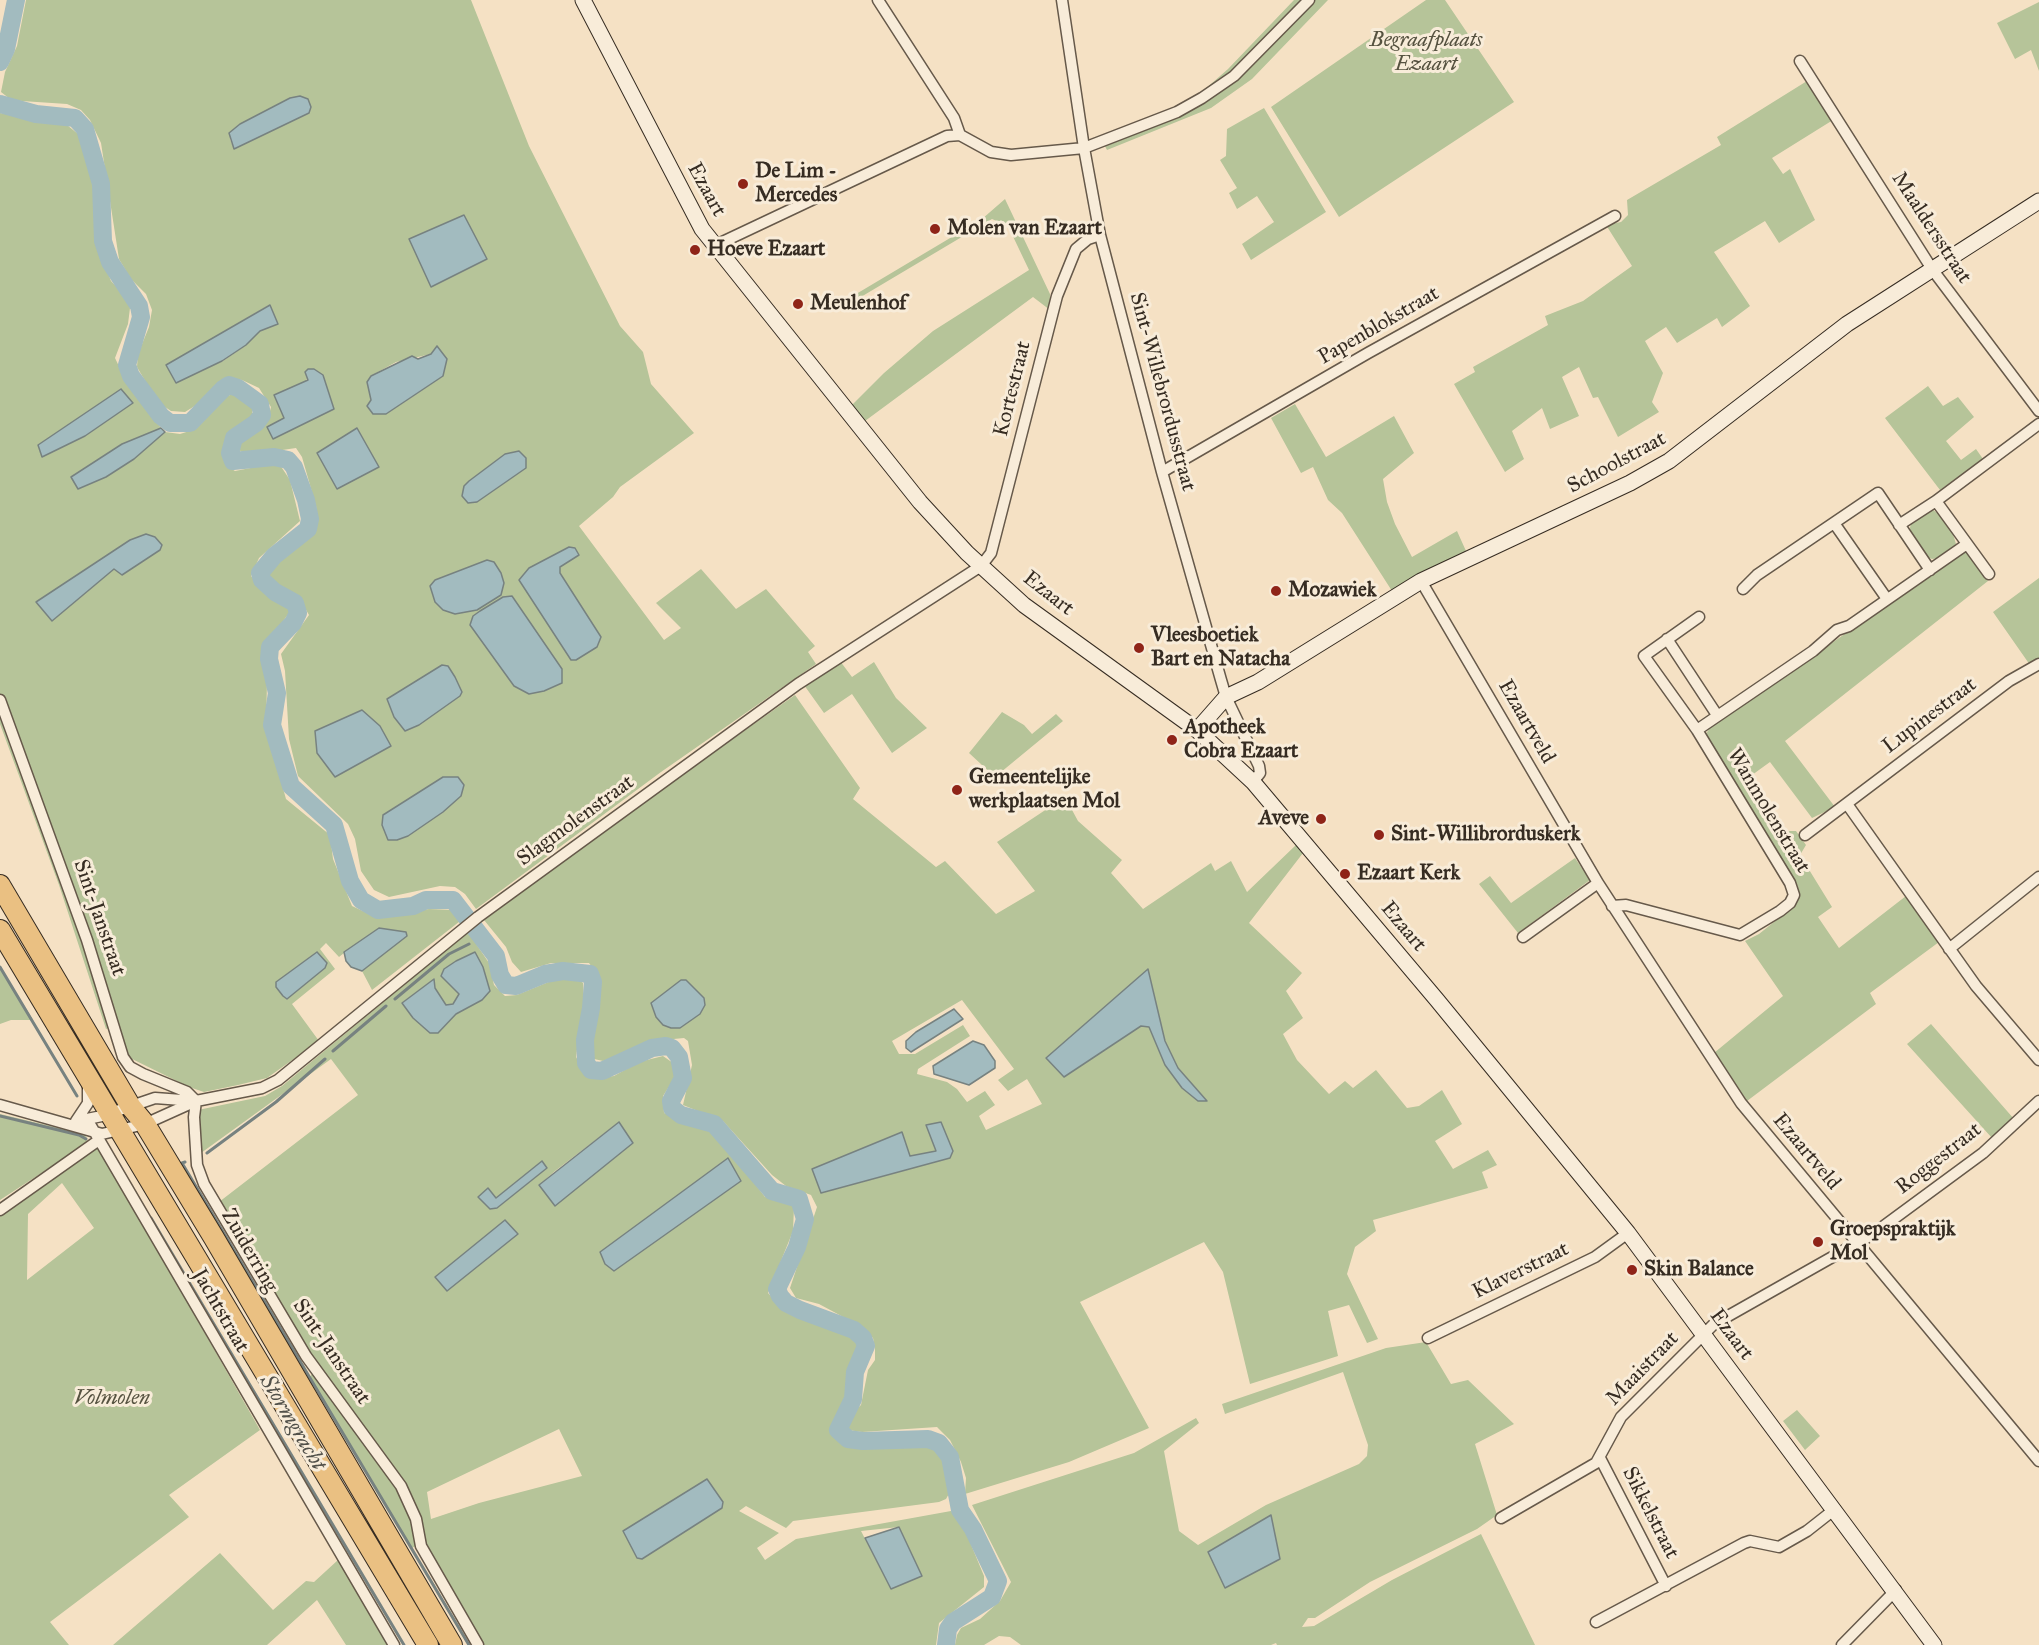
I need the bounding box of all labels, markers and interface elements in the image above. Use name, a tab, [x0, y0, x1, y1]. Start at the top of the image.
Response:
park label: Begraafplaats Ezaart	[1370, 28, 1482, 78]
street label: Ezaart	[681, 159, 731, 221]
place label: De Lim - Mercedes	[755, 159, 838, 209]
street label: Maaldersstraat	[1886, 167, 1976, 289]
marker: De Lim - Mercedes	[736, 177, 750, 191]
place label: Molen van Ezaart	[947, 216, 1102, 242]
marker: Molen van Ezaart	[928, 222, 942, 236]
place label: Hoeve Ezaart	[707, 237, 825, 263]
marker: Hoeve Ezaart	[688, 243, 702, 257]
street label: Papenblokstraat	[1314, 281, 1444, 371]
street label: Sint-Willebrordusstraat	[1123, 290, 1201, 494]
place label: Meulenhof	[810, 291, 906, 317]
marker: Meulenhof	[791, 297, 805, 311]
street label: Kortestraat	[989, 339, 1037, 439]
street label: Schoolstraat	[1564, 427, 1670, 499]
street label: Ezaart	[1017, 566, 1079, 622]
place label: Mozawiek	[1288, 578, 1376, 604]
marker: Mozawiek	[1269, 584, 1283, 598]
place label: Vleesboetiek Bart en Natacha	[1151, 623, 1290, 673]
marker: Vleesboetiek Bart en Natacha	[1132, 641, 1146, 655]
street label: Lupinestraat	[1878, 672, 1982, 760]
street label: Ezaartveld	[1492, 676, 1560, 768]
place label: Apotheek Cobra Ezaart	[1184, 715, 1298, 765]
marker: Apotheek Cobra Ezaart	[1165, 733, 1179, 747]
street label: Wanmolenstraat	[1721, 744, 1815, 878]
place label: Gemeentelijke werkplaatsen Mol	[969, 765, 1120, 815]
street label: Slagmolenstraat	[513, 770, 639, 872]
marker: Gemeentelijke werkplaatsen Mol	[950, 783, 964, 797]
place label: Aveve	[1259, 806, 1309, 832]
marker: Aveve	[1314, 812, 1328, 826]
place label: Sint-Willibrorduskerk	[1391, 822, 1580, 848]
marker: Sint-Willibrorduskerk	[1372, 828, 1386, 842]
street label: Sint-Janstraat	[67, 856, 131, 980]
place label: Ezaart Kerk	[1357, 861, 1460, 887]
marker: Ezaart Kerk	[1338, 867, 1352, 881]
street label: Ezaart	[1375, 897, 1431, 957]
street label: Ezaartveld	[1767, 1108, 1845, 1196]
street label: Roggestraat	[1891, 1118, 1987, 1200]
street label: Zuiderring	[215, 1205, 283, 1297]
place label: Groepspraktijk Mol	[1830, 1217, 1956, 1267]
marker: Groepspraktijk Mol	[1811, 1235, 1825, 1249]
street label: Klaverstraat	[1469, 1237, 1573, 1305]
place label: Skin Balance	[1644, 1257, 1754, 1283]
marker: Skin Balance	[1625, 1263, 1639, 1277]
street label: Jachtstraat	[186, 1264, 254, 1358]
street label: Sint-Janstraat	[287, 1295, 375, 1409]
street label: Ezaart	[1704, 1304, 1758, 1366]
street label: Maaistraat	[1602, 1327, 1684, 1411]
water label: Stormgracht	[253, 1370, 331, 1476]
park label: Volmolen	[74, 1386, 150, 1412]
street label: Sikkelstraat	[1616, 1463, 1684, 1563]

